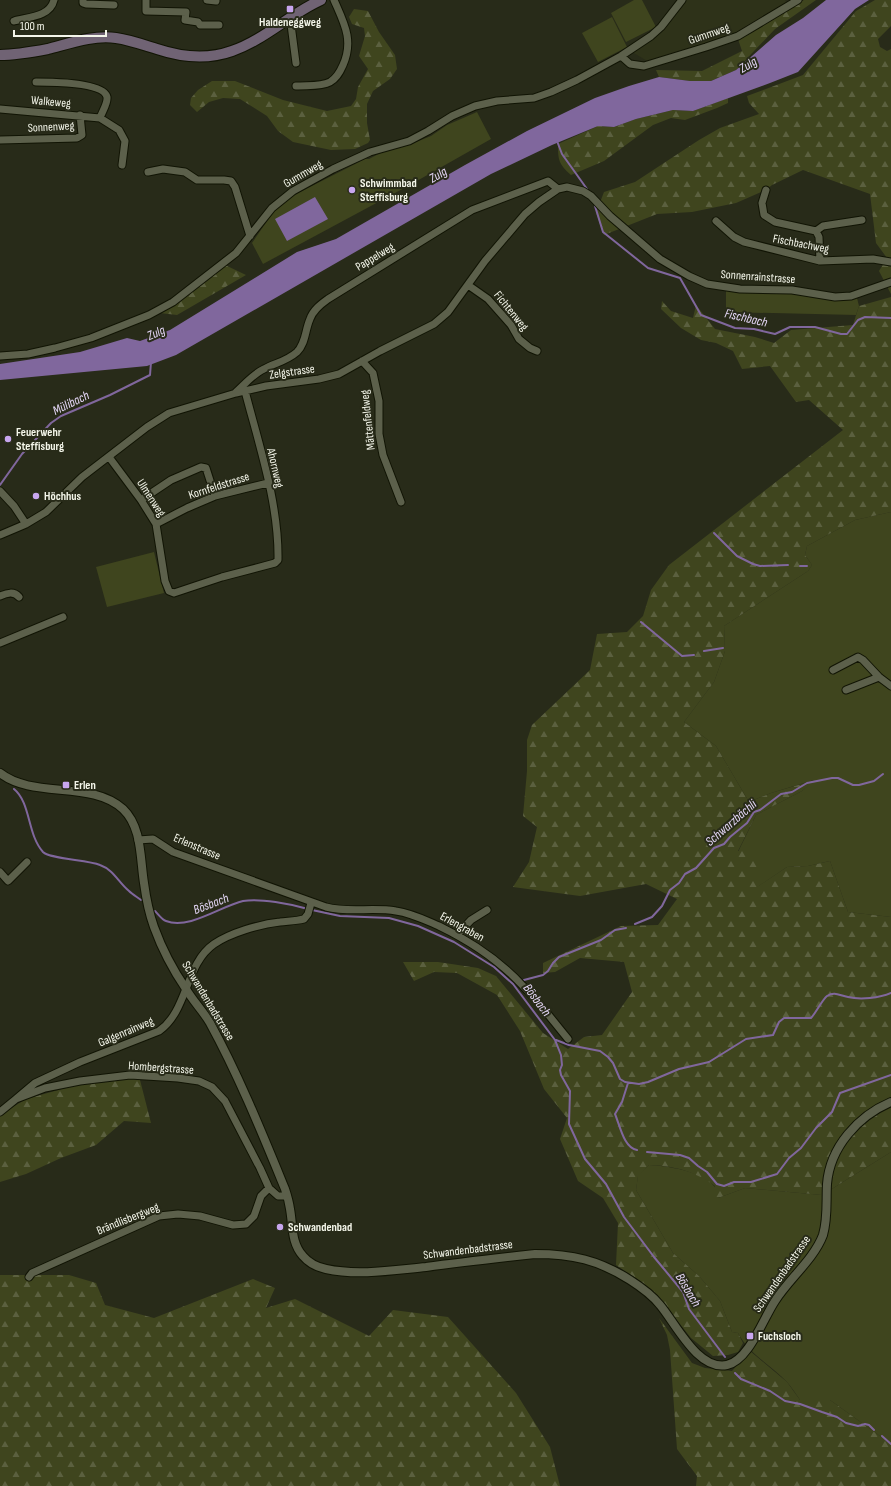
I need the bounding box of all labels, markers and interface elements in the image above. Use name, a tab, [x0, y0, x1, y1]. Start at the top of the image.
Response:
marker: Haldeneggweg	[285, 4, 295, 14]
scale bar	[14, 12, 106, 38]
place label: Haldeneggweg	[259, 15, 321, 30]
text: 100 m	[20, 19, 45, 34]
street label: Gummweg	[686, 20, 732, 48]
water label: Zulg	[735, 53, 760, 77]
street label: Walkeweg	[31, 93, 72, 111]
street label: Sonnenweg	[27, 118, 75, 136]
street label: Gummweg	[281, 157, 325, 191]
water label: Zulg	[425, 163, 450, 187]
place label: Schwimmbad Steffisburg	[360, 176, 417, 205]
marker: Schwimmbad Steffisburg	[347, 185, 357, 195]
street label: Fischbachweg	[772, 231, 831, 257]
street label: Pappelweg	[353, 239, 397, 274]
street label: Sonnenrainstrasse	[720, 267, 796, 287]
street label: Fichtenweg	[490, 288, 532, 334]
water label: Fischbach	[723, 305, 770, 331]
water label: Zulg	[144, 322, 168, 344]
street label: Zelgstrasse	[268, 361, 316, 383]
water label: Mülibach	[50, 387, 93, 419]
street label: Mättenfeldweg	[357, 389, 379, 451]
place label: Feuerwehr Steffisburg	[16, 425, 64, 454]
marker: Feuerwehr Steffisburg	[3, 434, 13, 444]
street label: Ahornweg	[263, 446, 287, 490]
street label: Kornfeldstrasse	[187, 469, 252, 503]
street label: Ulmenweg	[133, 476, 169, 520]
place label: Höchhus	[44, 489, 82, 504]
marker: Höchhus	[31, 491, 41, 501]
place label: Erlen	[74, 778, 96, 793]
marker: Erlen	[61, 780, 71, 790]
water label: Schwarzbächli	[702, 796, 760, 850]
street label: Erlenstrasse	[171, 830, 223, 864]
water label: Bösbach	[191, 890, 231, 918]
street label: Erlengraben	[437, 909, 487, 945]
street label: Schwandenbadstrasse	[178, 959, 238, 1044]
water label: Bösbach	[520, 981, 555, 1020]
street label: Galgenrainweg	[96, 1013, 156, 1050]
street label: Hombergstrasse	[128, 1058, 194, 1078]
street label: Brändlisbergweg	[94, 1200, 162, 1238]
place label: Schwandenbad	[288, 1220, 352, 1235]
marker: Schwandenbad	[275, 1222, 285, 1232]
street label: Schwandenbadstrasse	[750, 1233, 814, 1315]
street label: Schwandenbadstrasse	[422, 1237, 514, 1263]
water label: Bösbach	[672, 1270, 705, 1310]
place label: Fuchsloch	[758, 1329, 801, 1344]
marker: Fuchsloch	[745, 1331, 755, 1341]

